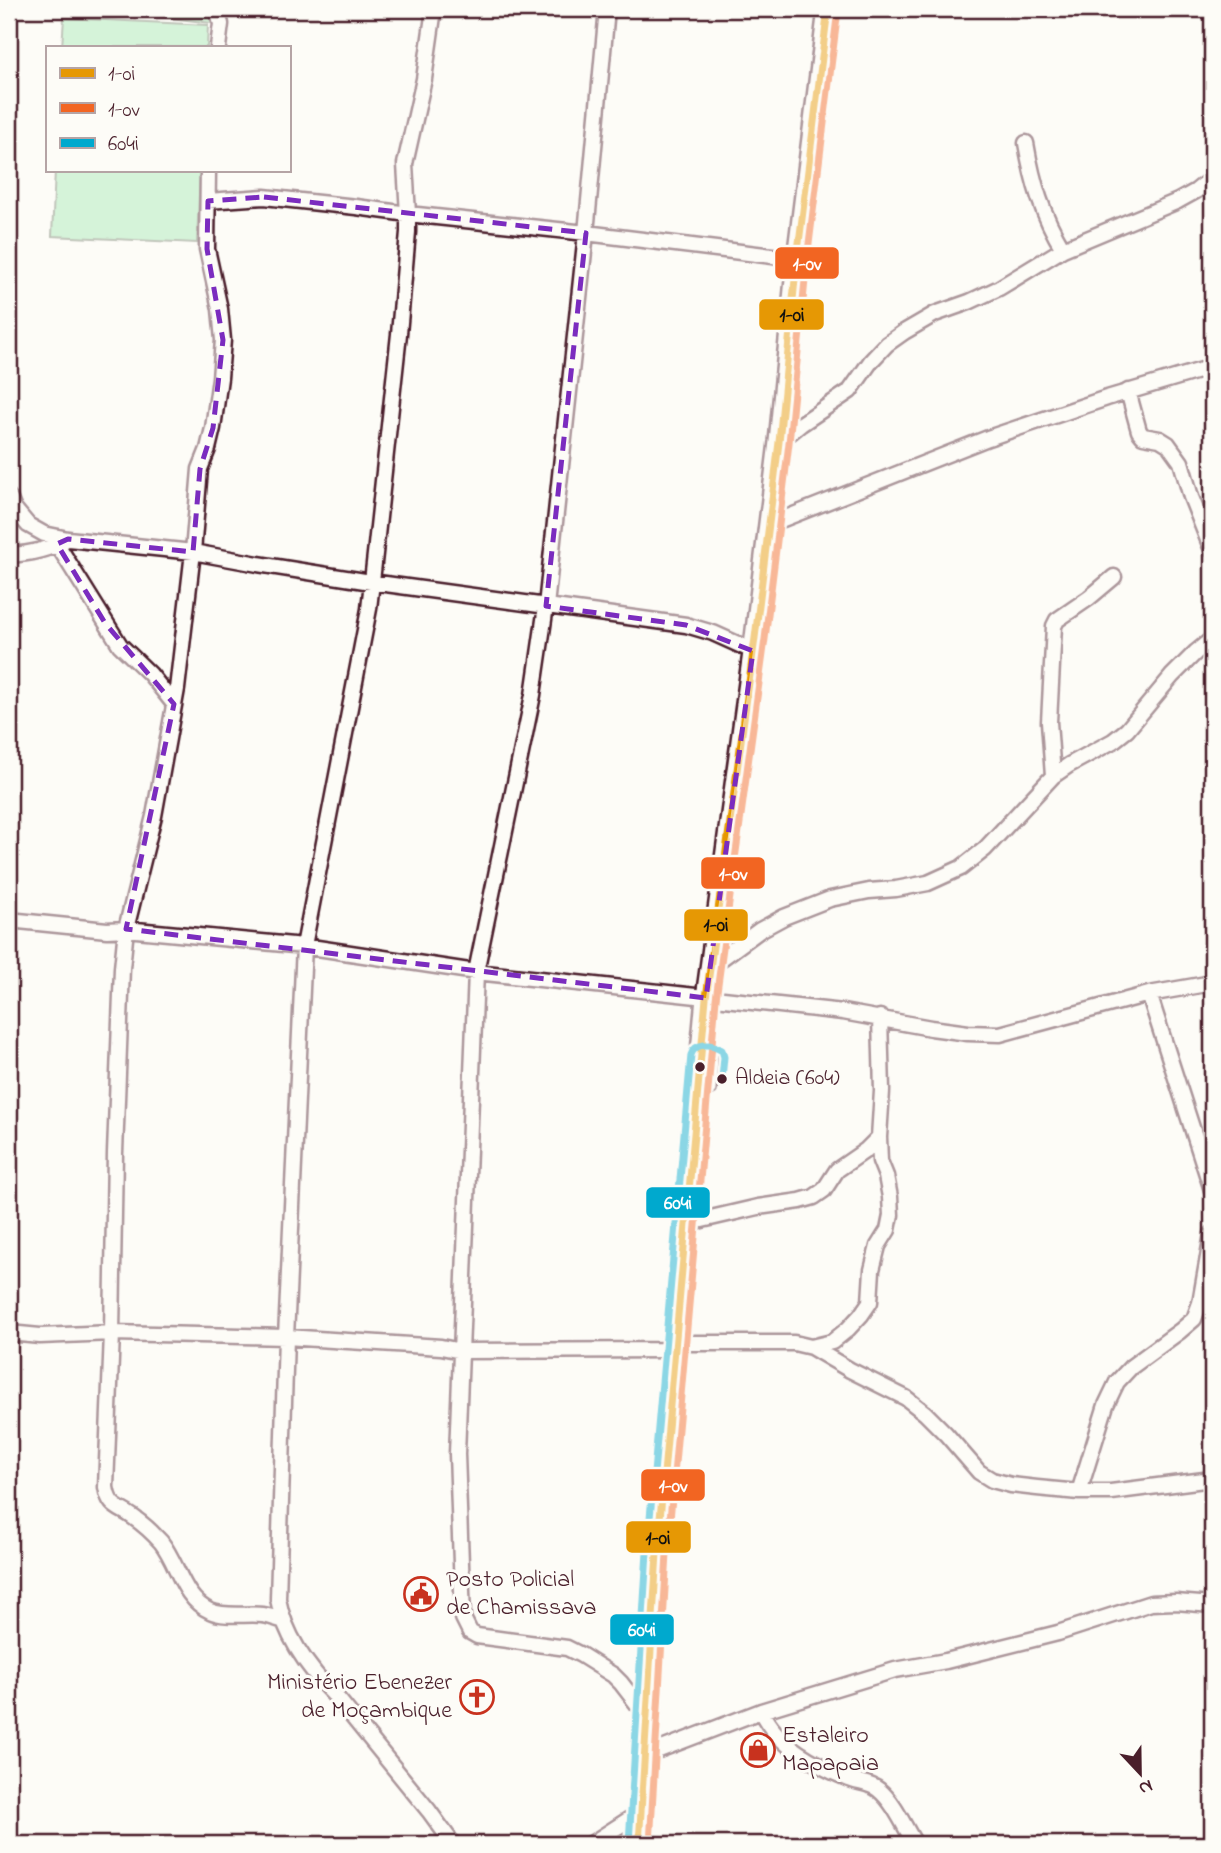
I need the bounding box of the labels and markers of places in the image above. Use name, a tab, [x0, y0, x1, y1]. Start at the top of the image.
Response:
unlabelled marker	[693, 1060, 707, 1074]
place label: Aldeia (604)	[735, 1063, 840, 1095]
marker: Aldeia (604)	[715, 1072, 729, 1086]
place label: Posto Policial de Chamissava	[446, 1563, 596, 1626]
public building icon: Posto Policial de Chamissava	[402, 1575, 440, 1613]
place label: Ministério Ebenezer de Moçambique	[267, 1666, 453, 1729]
church icon: Ministério Ebenezer de Moçambique	[458, 1678, 496, 1716]
place label: Estaleiro Mapapaia	[782, 1719, 879, 1782]
shop icon: Estaleiro Mapapaia	[739, 1731, 777, 1769]

